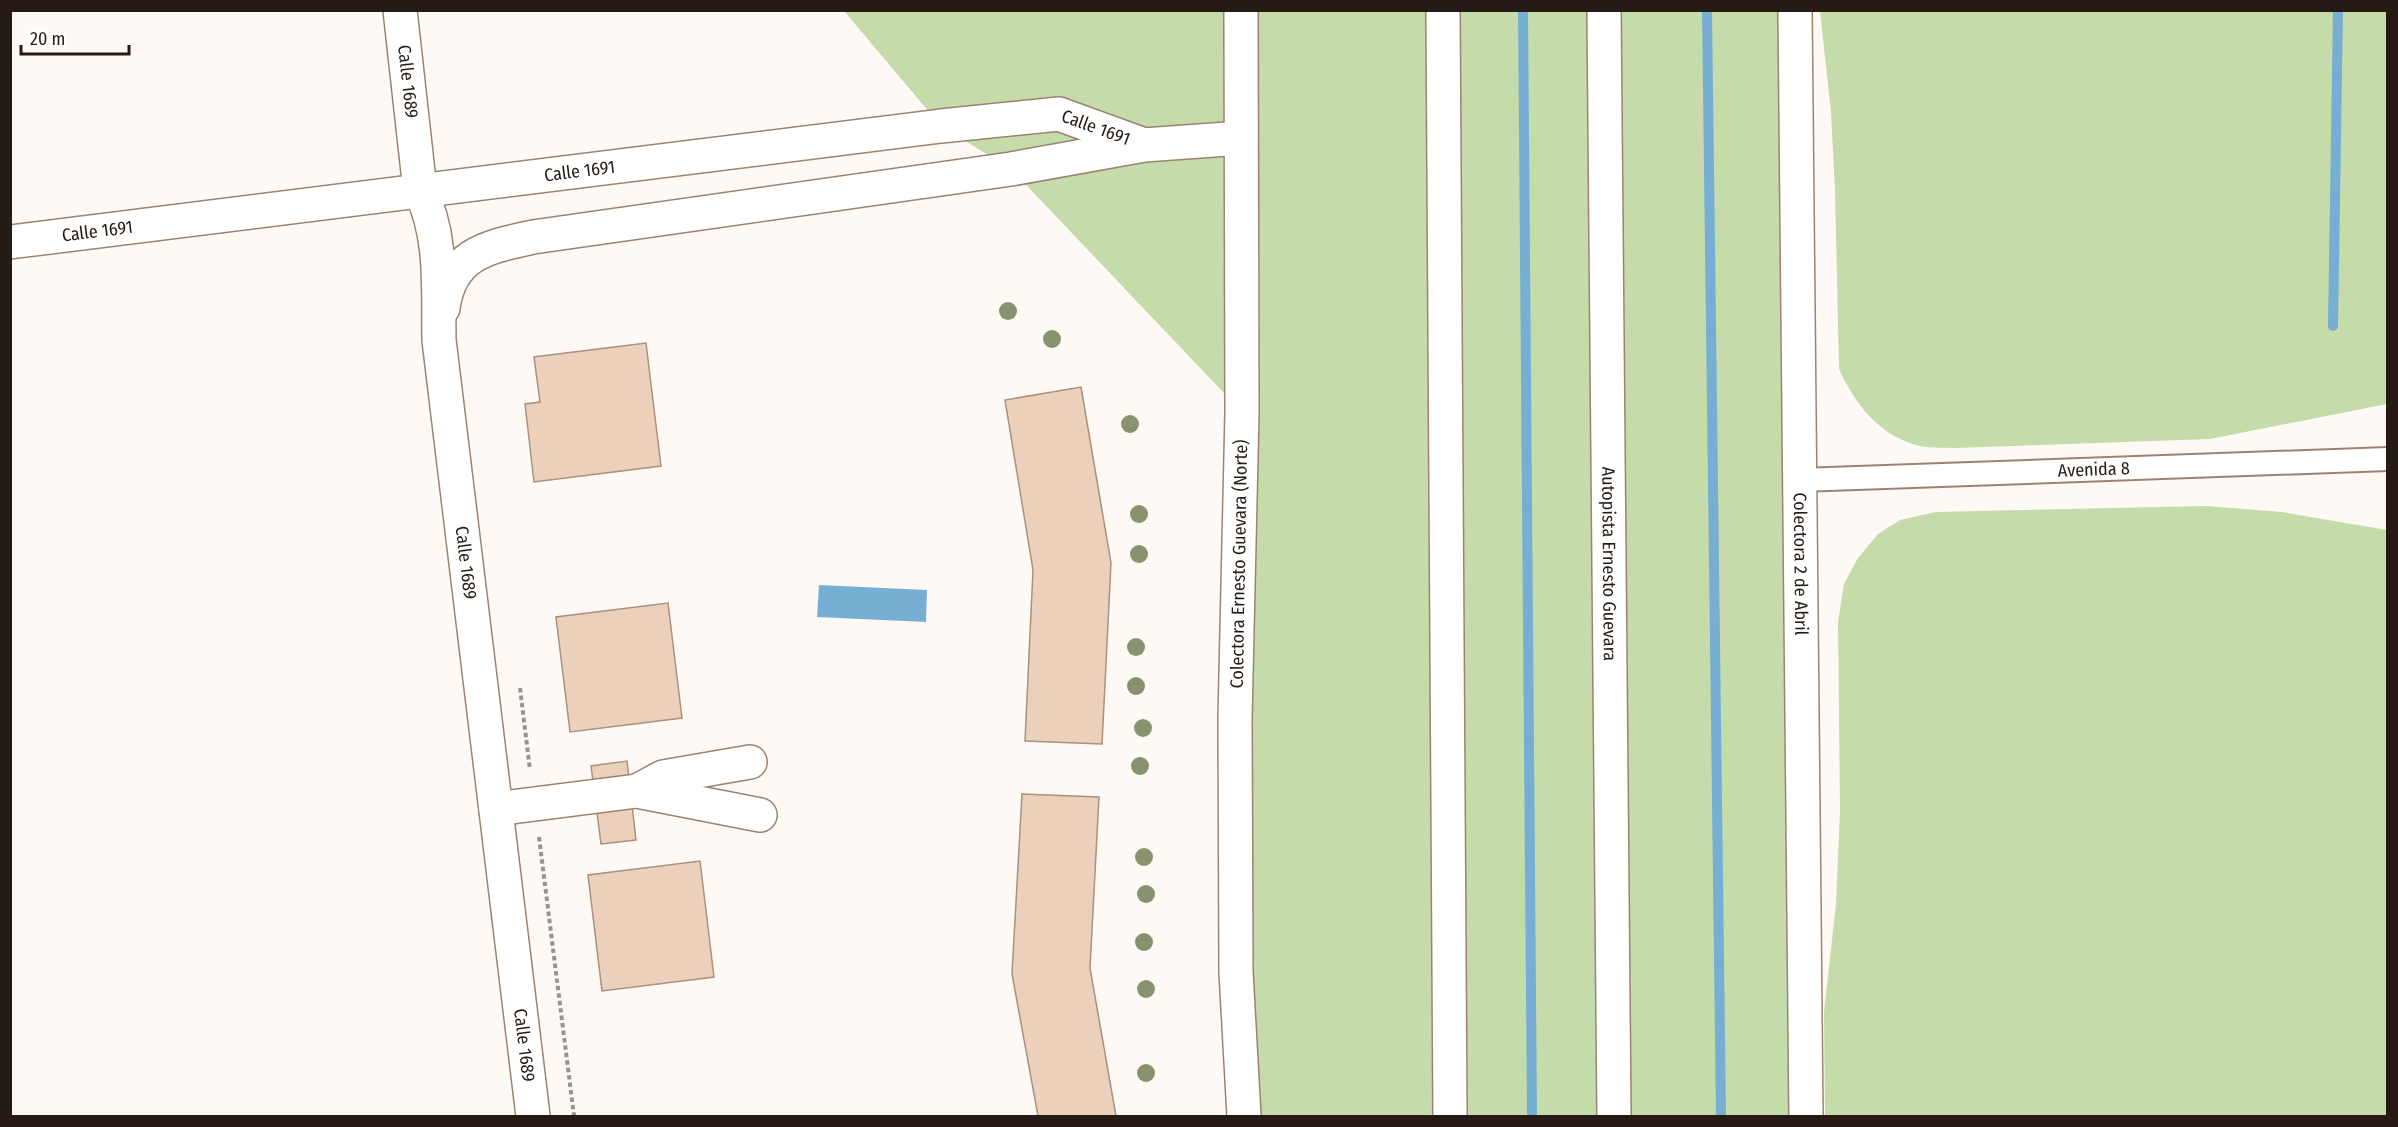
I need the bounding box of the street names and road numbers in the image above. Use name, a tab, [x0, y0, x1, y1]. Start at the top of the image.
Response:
street label: Calle 1689	[393, 44, 423, 119]
street label: Calle 1691	[1059, 105, 1133, 150]
street label: Calle 1691	[543, 156, 616, 186]
street label: Calle 1691	[61, 216, 134, 246]
street label: Colectora Ernesto Guevara (Norte)	[1226, 439, 1252, 689]
street label: Avenida 8	[2057, 457, 2130, 482]
street label: Autopista Ernesto Guevara	[1597, 467, 1621, 661]
street label: Colectora 2 de Abril	[1789, 492, 1812, 636]
street label: Calle 1689	[451, 525, 481, 601]
street label: Calle 1689	[509, 1007, 540, 1083]

